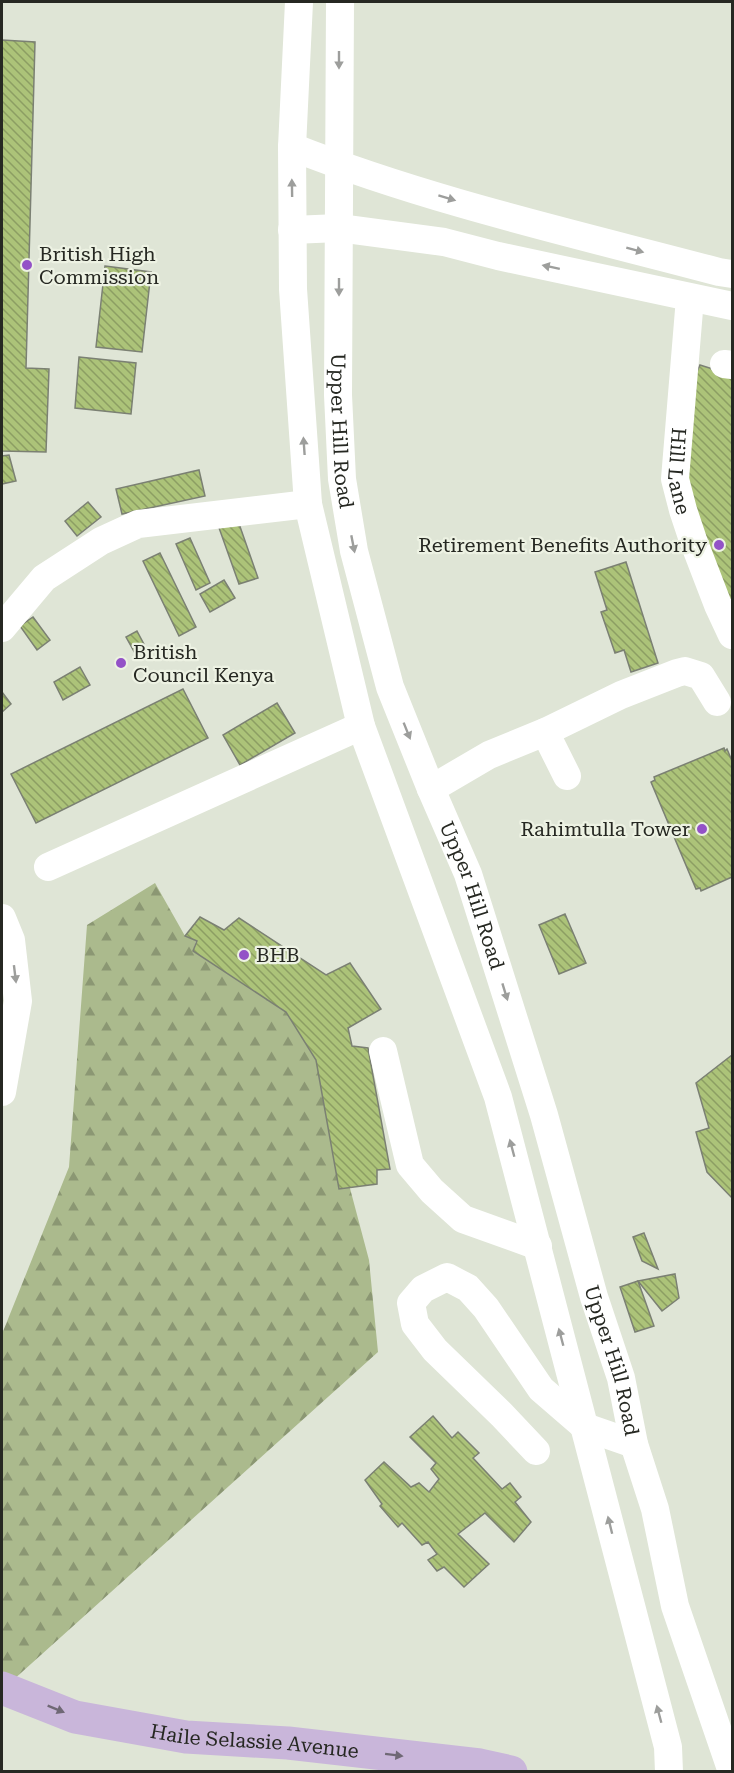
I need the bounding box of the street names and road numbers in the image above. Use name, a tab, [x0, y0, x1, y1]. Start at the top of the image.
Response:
street label: Upper Hill Road	[326, 353, 359, 511]
street label: Hill Lane	[663, 427, 696, 517]
street label: Upper Hill Road	[435, 818, 509, 973]
street label: Upper Hill Road	[579, 1282, 644, 1438]
street label: Haile Selassie Avenue	[148, 1719, 360, 1763]

